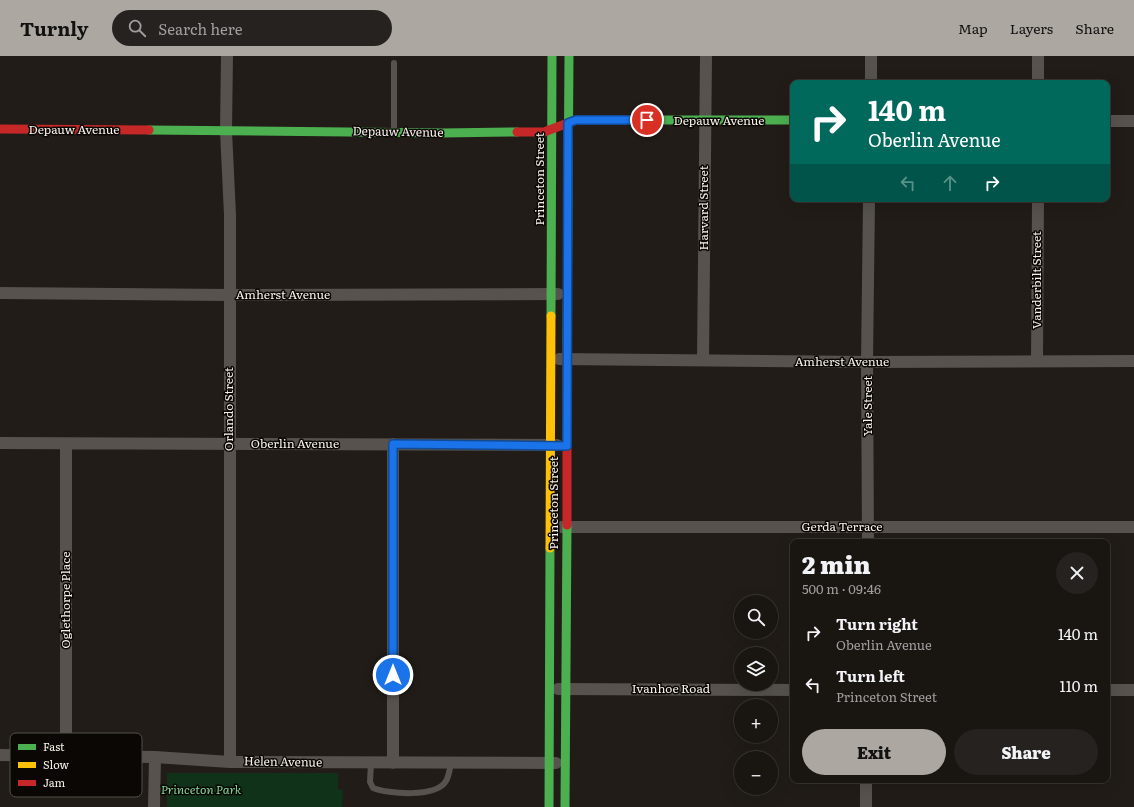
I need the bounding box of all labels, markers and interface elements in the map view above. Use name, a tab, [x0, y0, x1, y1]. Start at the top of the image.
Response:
search box	[112, 10, 392, 46]
text: Turnly	[20, 14, 88, 42]
icon: search	[126, 17, 148, 39]
text: Search here	[158, 17, 242, 40]
text: Map	[958, 18, 988, 38]
text: Layers	[1010, 18, 1053, 38]
text: Share	[1075, 18, 1114, 38]
text: 140 m	[868, 88, 946, 130]
icon: right	[802, 96, 854, 148]
pin	[630, 103, 664, 137]
icon: arrive	[636, 109, 658, 131]
street label: Depauw Avenue	[673, 111, 765, 129]
street label: Depauw Avenue	[28, 120, 120, 138]
street label: Depauw Avenue	[352, 121, 444, 141]
text: Oberlin Avenue	[868, 126, 1001, 153]
street label: Princeton Street	[530, 132, 548, 226]
street label: Harvard Street	[694, 165, 712, 251]
icon: left	[897, 172, 919, 194]
icon: ahead	[939, 172, 961, 194]
icon: right	[981, 172, 1003, 194]
street label: Vanderbilt Street	[1027, 231, 1045, 329]
street label: Amherst Avenue	[236, 285, 330, 303]
street label: Amherst Avenue	[795, 352, 889, 370]
street label: Orlando Street	[219, 367, 237, 451]
street label: Yale Street	[858, 375, 876, 436]
street label: Oberlin Avenue	[251, 434, 339, 452]
street label: Princeton Street	[544, 456, 562, 550]
street label: Gerda Terrace	[802, 517, 882, 535]
text: 2 min	[802, 546, 871, 581]
street label: Oglethorpe Place	[56, 552, 74, 648]
button: close	[1056, 552, 1098, 594]
text: 500 m · 09:46	[802, 579, 881, 598]
map controls	[734, 595, 778, 795]
button: search	[734, 595, 778, 639]
text: Turn right	[836, 612, 918, 635]
icon: right	[802, 622, 824, 644]
text: 140 m	[1058, 622, 1098, 645]
text: Oberlin Avenue	[836, 635, 932, 654]
button: layers	[734, 647, 778, 691]
position arrow	[372, 654, 414, 696]
text: Turn left	[836, 664, 905, 687]
icon: left	[802, 674, 824, 696]
text: 110 m	[1060, 674, 1098, 697]
street label: Ivanhoe Road	[632, 679, 711, 697]
text: Princeton Street	[836, 687, 937, 706]
button: +	[734, 699, 778, 743]
button: Exit	[802, 729, 946, 775]
button: Share	[954, 729, 1098, 775]
legend	[10, 733, 142, 797]
text: Fast	[43, 738, 65, 754]
street label: Helen Avenue	[244, 751, 322, 771]
button: −	[734, 751, 778, 795]
text: Slow	[43, 756, 69, 772]
text: Jam	[43, 774, 66, 790]
park label: Princeton Park	[161, 780, 242, 798]

